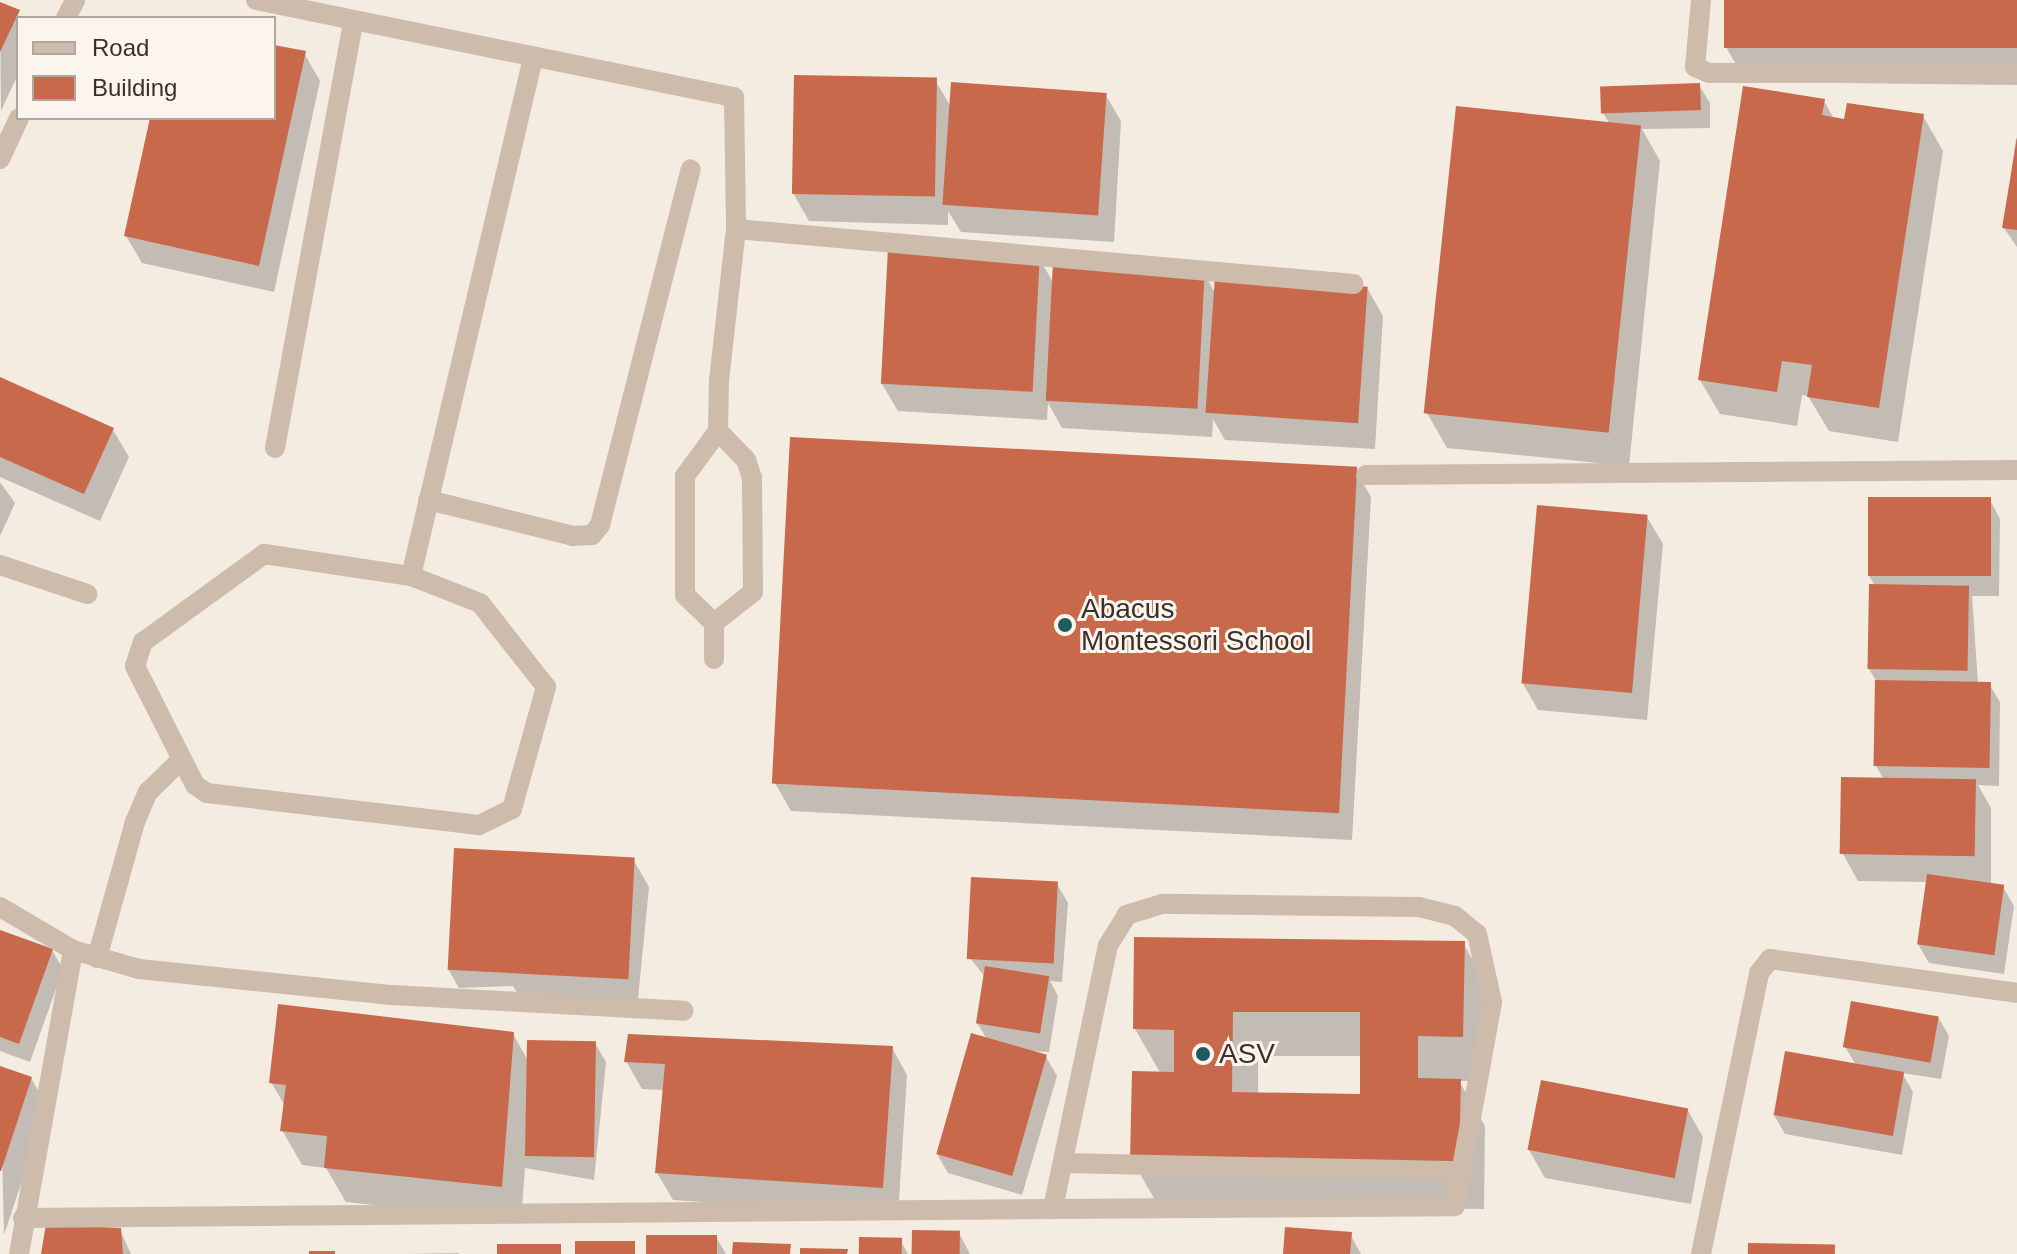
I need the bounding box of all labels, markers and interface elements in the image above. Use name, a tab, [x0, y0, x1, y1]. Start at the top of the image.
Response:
legend	[16, 16, 276, 120]
text: Road	[92, 34, 149, 61]
text: Building	[92, 74, 177, 101]
place label: Abacus Montessori School	[1081, 592, 1311, 658]
marker: Abacus Montessori School	[1056, 616, 1074, 634]
place label: ASV	[1219, 1037, 1275, 1071]
marker: ASV	[1194, 1045, 1212, 1063]

